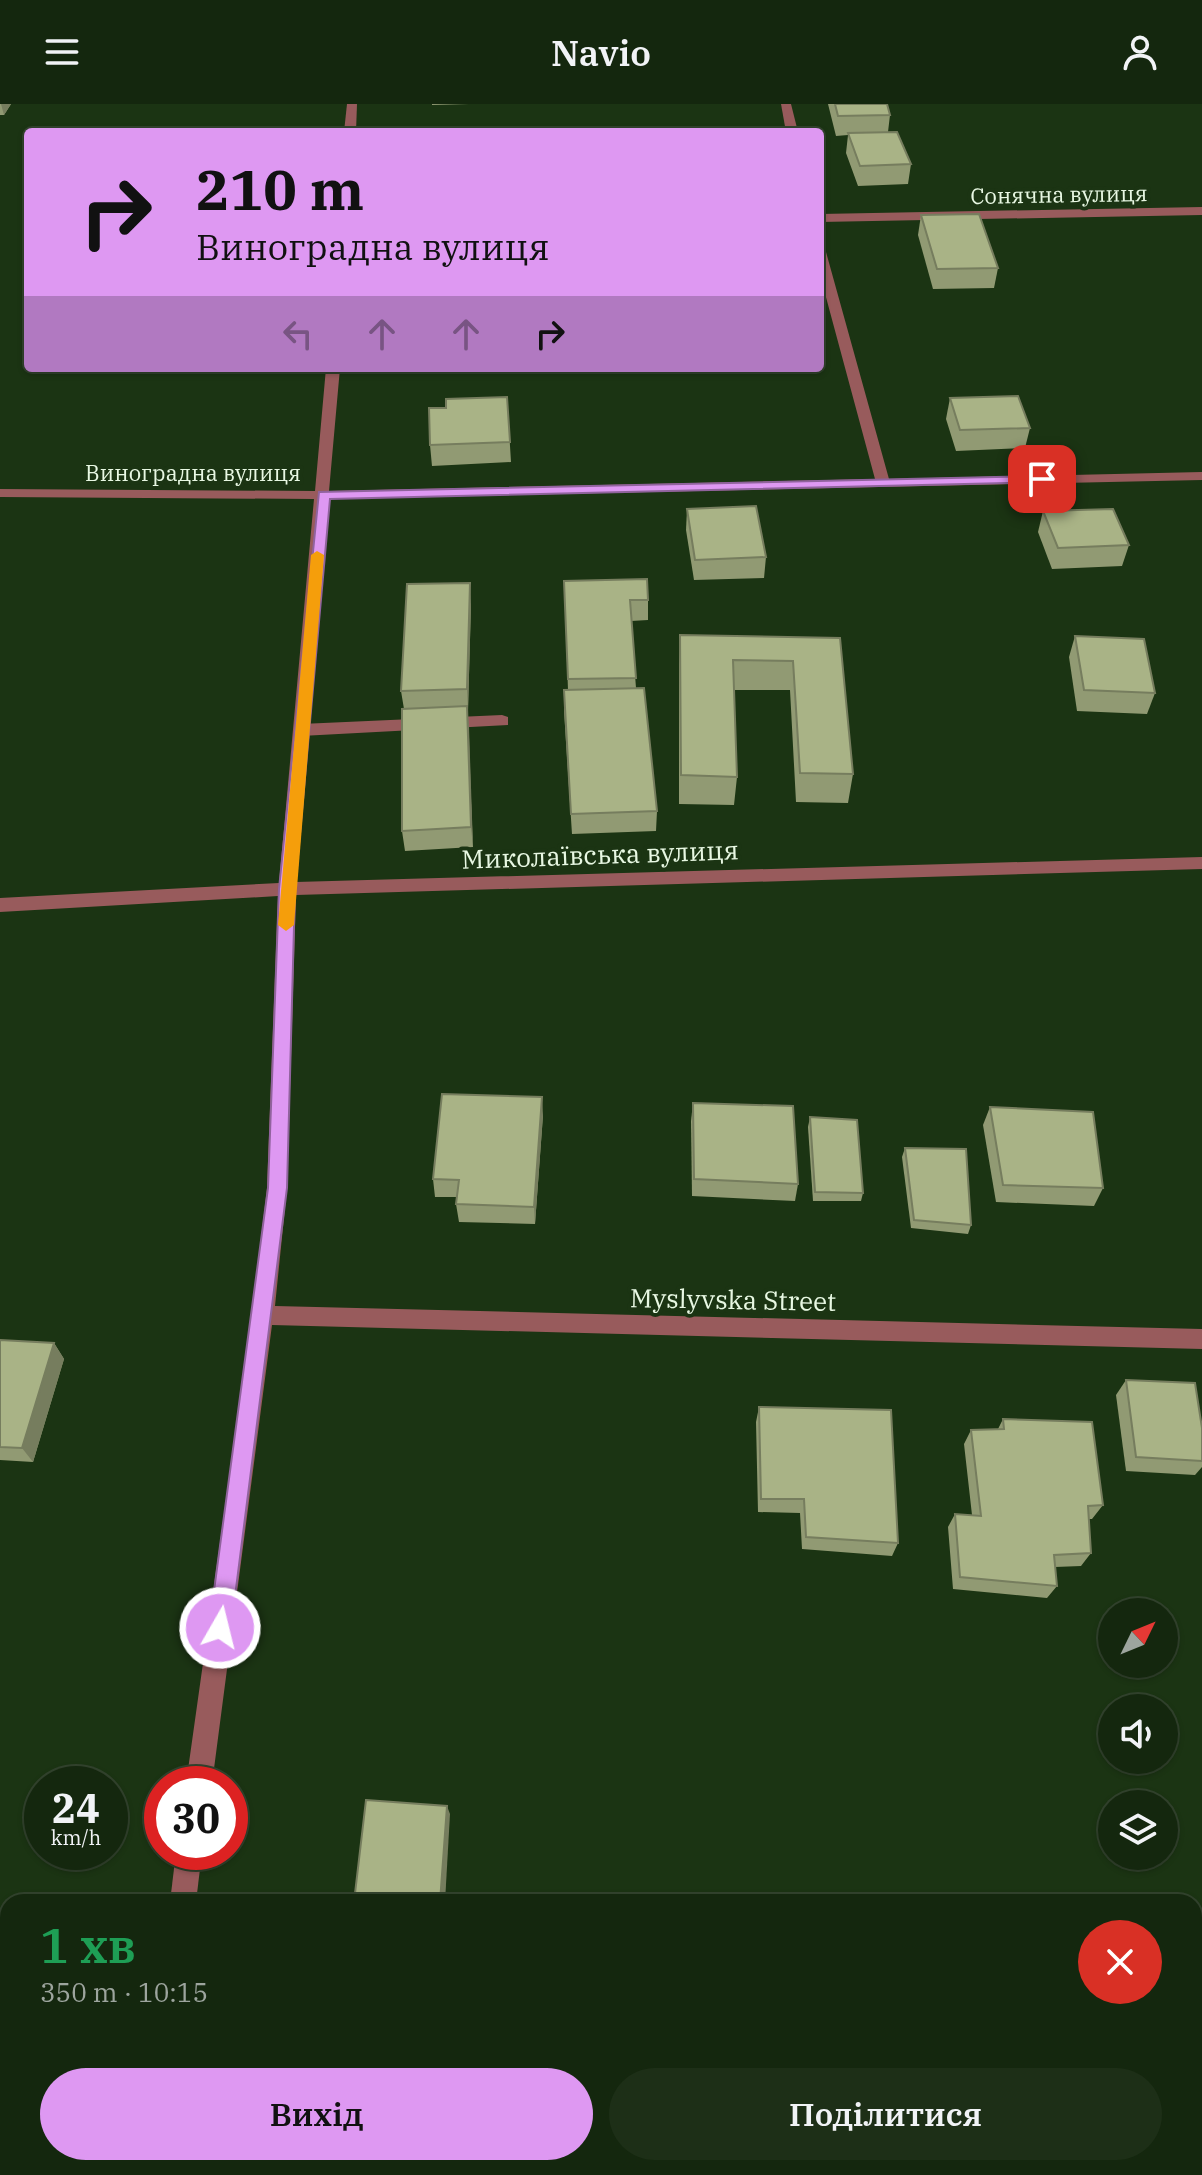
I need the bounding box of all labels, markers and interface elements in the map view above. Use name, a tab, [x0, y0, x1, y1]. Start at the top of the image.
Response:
text: Navio	[551, 29, 651, 76]
icon: menu	[40, 30, 84, 74]
icon: person	[1118, 30, 1162, 74]
text: 210 m	[196, 153, 364, 225]
icon: right	[64, 160, 168, 264]
street label: Сонячна вулиця	[970, 178, 1148, 210]
text: Виноградна вулиця	[196, 223, 550, 270]
icon: left	[276, 312, 320, 356]
icon: ahead	[360, 312, 404, 356]
icon: ahead	[444, 312, 488, 356]
icon: right	[528, 312, 572, 356]
pin	[1008, 445, 1076, 513]
icon: arrive	[1020, 457, 1064, 501]
street label: Виноградна вулиця	[85, 458, 301, 487]
street label: Миколаївська вулиця	[461, 832, 739, 876]
street label: Myslyvska Street	[630, 1280, 836, 1318]
position arrow	[178, 1586, 262, 1670]
north arrow	[1098, 1598, 1178, 1678]
map controls	[1098, 1598, 1178, 1870]
button: sound	[1098, 1694, 1178, 1774]
speed limit sign: 30	[144, 1766, 248, 1870]
text: 24	[52, 1782, 100, 1834]
button: layers	[1098, 1790, 1178, 1870]
text: km/h	[51, 1824, 101, 1851]
text: 1 хв	[40, 1914, 136, 1976]
button: close	[1078, 1920, 1162, 2004]
text: 350 m · 10:15	[40, 1975, 208, 2009]
button: Вихід	[40, 2068, 593, 2160]
button: Поділитися	[609, 2068, 1162, 2160]

